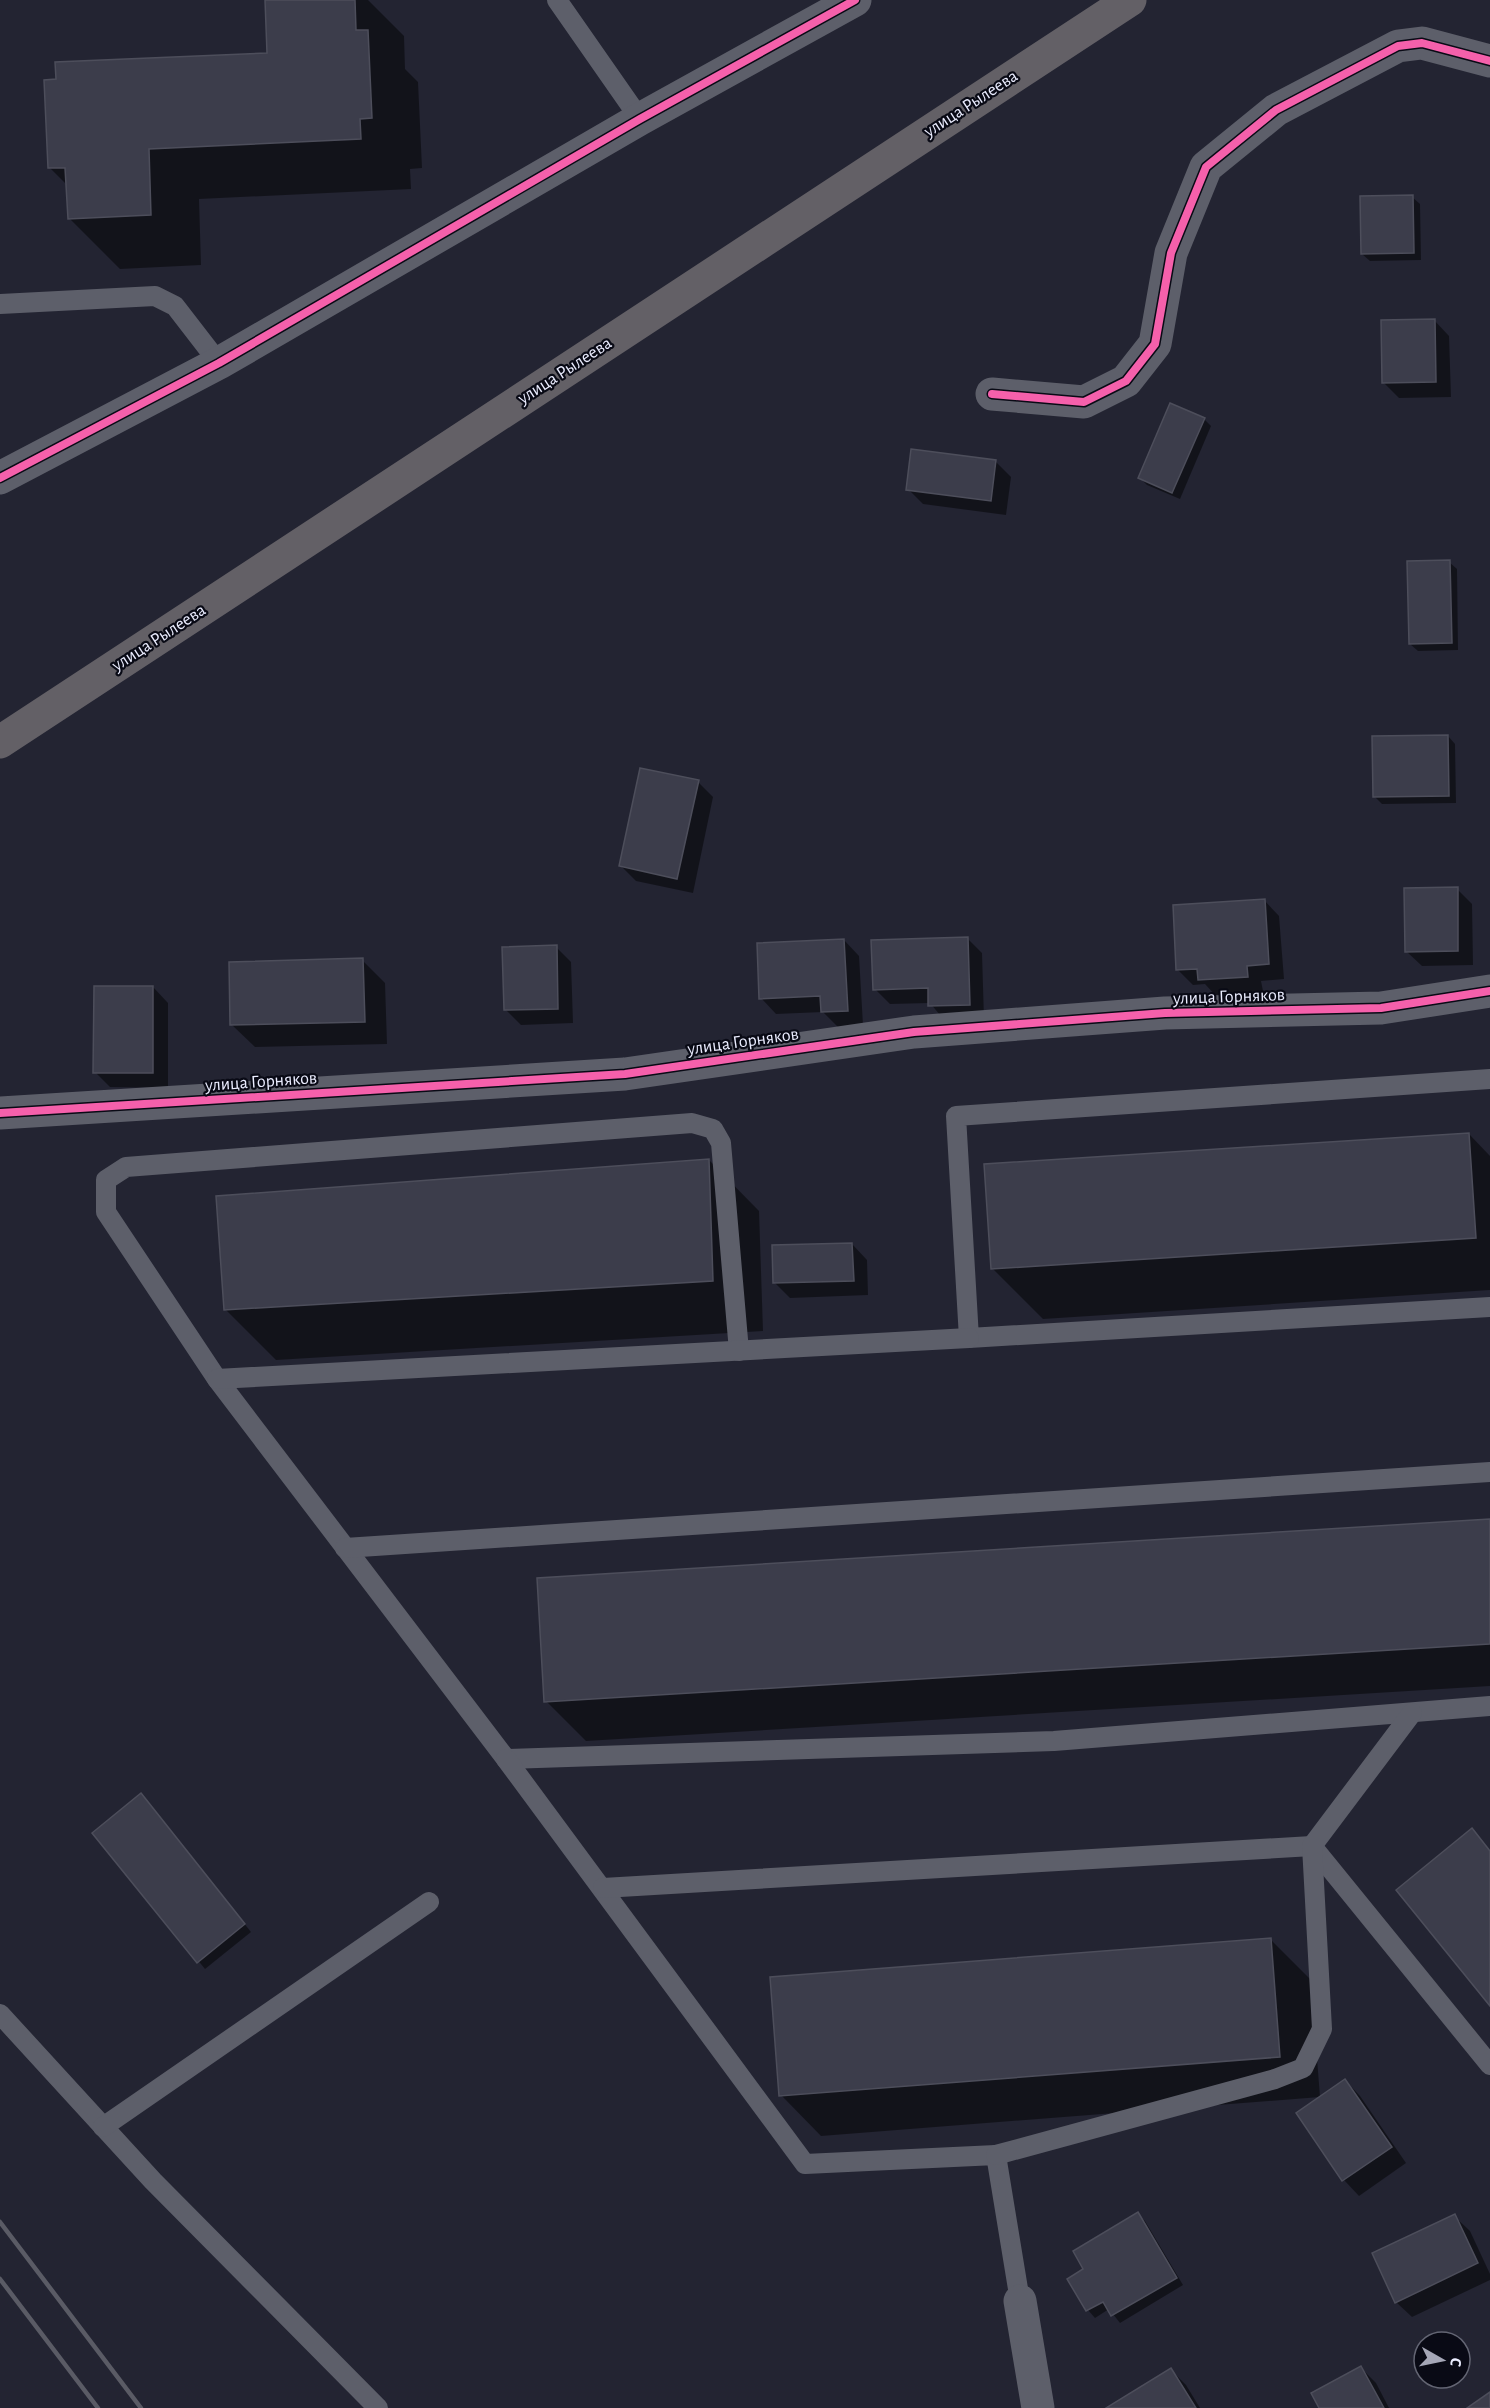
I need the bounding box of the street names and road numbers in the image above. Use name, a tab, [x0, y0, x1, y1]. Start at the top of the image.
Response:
street label: улица Рылеева	[920, 67, 1021, 141]
street label: улица Рылеева	[514, 334, 615, 408]
street label: улица Рылеева	[108, 601, 209, 675]
street label: улица Горняков	[1172, 986, 1285, 1008]
street label: улица Горняков	[685, 1025, 800, 1059]
street label: улица Горняков	[203, 1069, 318, 1095]

